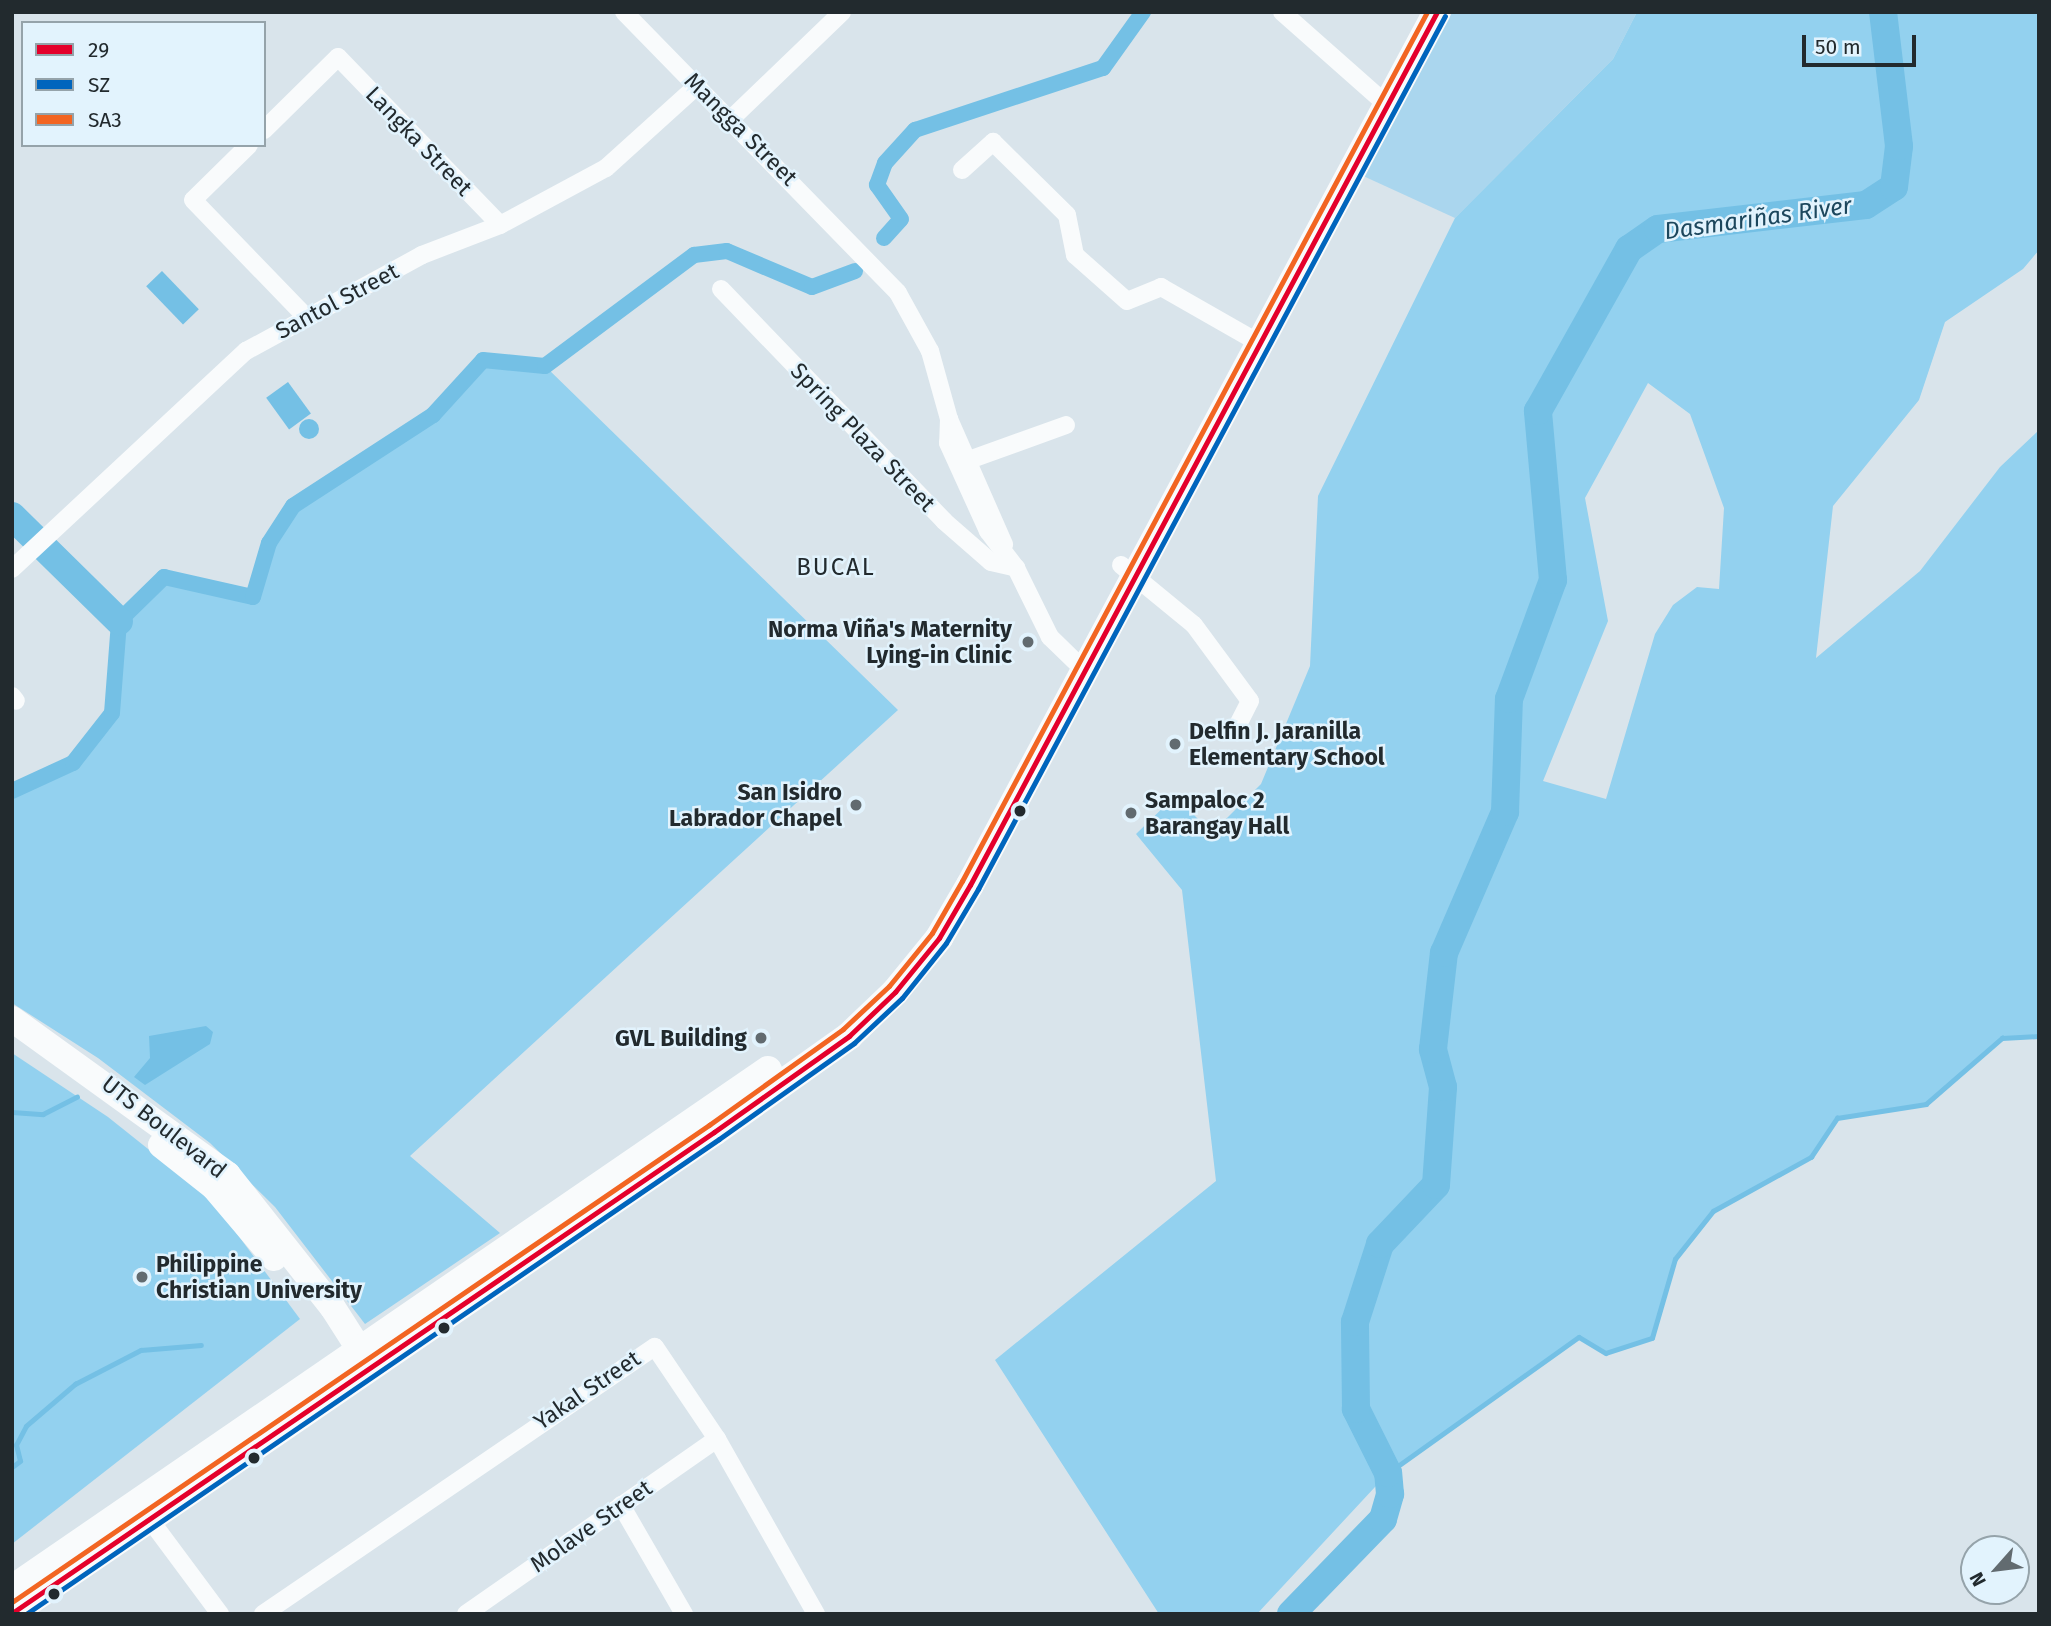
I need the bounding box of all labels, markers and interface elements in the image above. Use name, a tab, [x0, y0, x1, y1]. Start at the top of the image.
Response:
legend	[21, 21, 266, 147]
scale bar	[1806, 21, 1920, 65]
text: 50 m	[1815, 34, 1861, 60]
text: 29	[88, 37, 109, 63]
street label: Mangga Street	[679, 67, 803, 191]
text: SZ	[88, 72, 110, 98]
street label: Langka Street	[360, 80, 478, 202]
text: SA3	[88, 107, 122, 133]
water label: Dasmariñas River	[1662, 192, 1854, 246]
street label: Santol Street	[271, 257, 403, 345]
street label: Spring Plaza Street	[785, 357, 941, 517]
district label: BUCAL	[797, 554, 875, 582]
place label: Norma Viña's Maternity Lying-in Clinic	[768, 615, 1012, 669]
marker: Norma Viña's Maternity Lying-in Clinic	[1018, 632, 1038, 652]
place label: Delfin J. Jaranilla Elementary School	[1189, 717, 1385, 771]
marker: Delfin J. Jaranilla Elementary School	[1167, 736, 1183, 752]
place label: San Isidro Labrador Chapel	[669, 778, 842, 832]
place label: Sampaloc 2 Barangay Hall	[1145, 786, 1289, 840]
marker: San Isidro Labrador Chapel	[848, 797, 864, 813]
unlabelled marker	[1013, 804, 1027, 818]
marker: Sampaloc 2 Barangay Hall	[1123, 805, 1139, 821]
place label: GVL Building	[615, 1024, 747, 1052]
marker: GVL Building	[753, 1030, 769, 1046]
street label: UTS Boulevard	[96, 1070, 232, 1184]
place label: Philippine Christian University	[156, 1250, 362, 1304]
marker: Philippine Christian University	[134, 1269, 150, 1285]
unlabelled marker	[437, 1321, 451, 1335]
street label: Yakal Street	[529, 1344, 645, 1436]
unlabelled marker	[247, 1451, 261, 1465]
street label: Molave Street	[525, 1474, 657, 1578]
north arrow	[1960, 1535, 2030, 1605]
text: N	[1965, 1568, 1991, 1590]
unlabelled marker	[47, 1587, 61, 1601]

